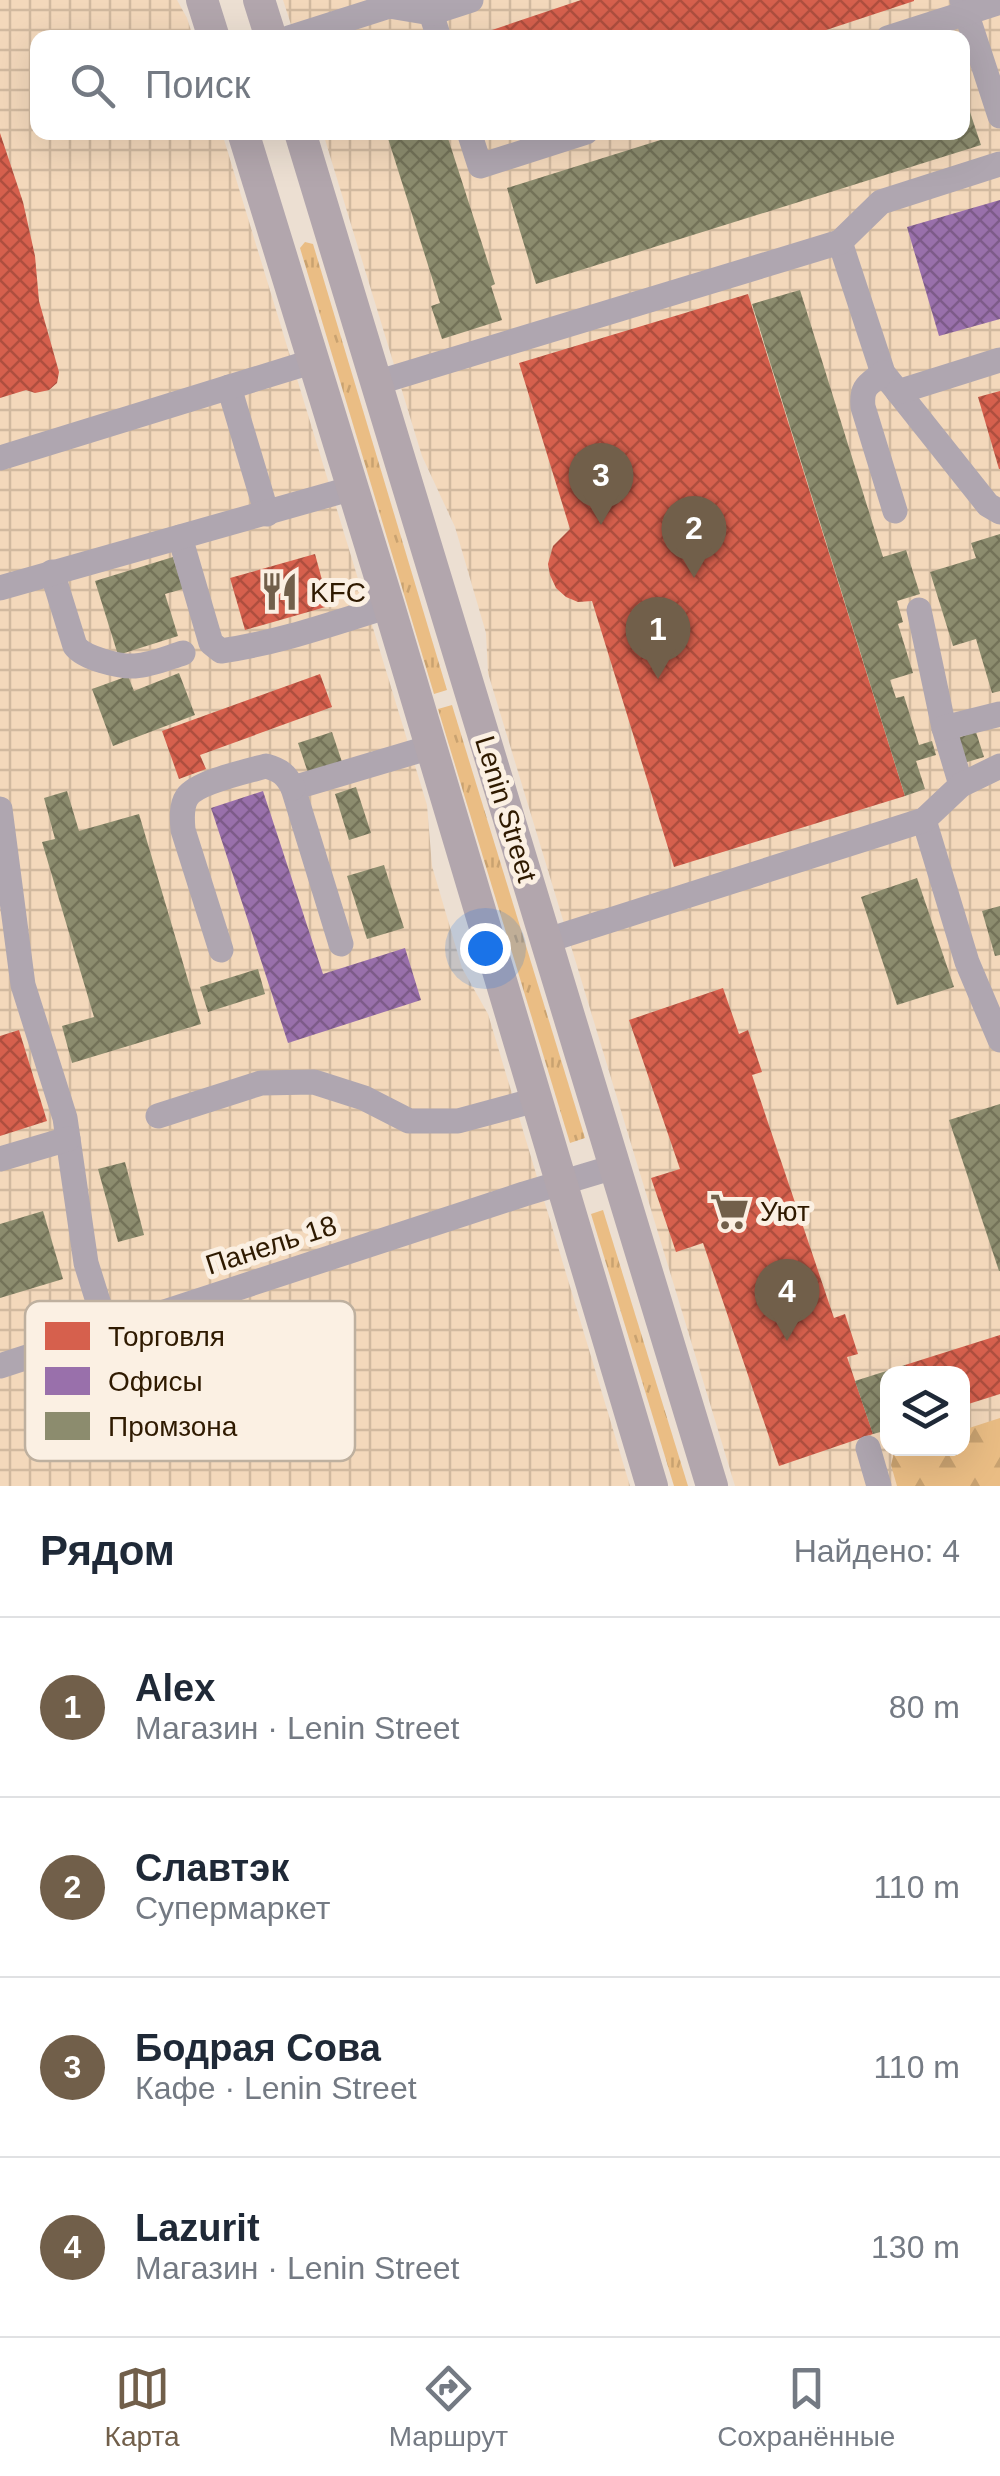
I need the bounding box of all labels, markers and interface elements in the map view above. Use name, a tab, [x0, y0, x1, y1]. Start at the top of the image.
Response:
search box	[30, 30, 970, 140]
icon: search	[65, 58, 120, 113]
text: Поиск	[145, 64, 250, 106]
pin: 3	[568, 442, 634, 525]
pin: 2	[662, 496, 726, 578]
restaurant icon: KFC	[259, 571, 301, 613]
place label: KFC	[310, 577, 366, 608]
pin: 1	[626, 596, 690, 679]
street label: Lenin Street	[469, 732, 543, 886]
your location	[460, 923, 511, 974]
supermarket icon: Уют	[709, 1190, 751, 1232]
place label: Уют	[760, 1196, 810, 1227]
street label: Панель 18	[202, 1209, 340, 1281]
pin: 4	[754, 1258, 820, 1341]
legend	[25, 1301, 355, 1461]
text: Торговля	[108, 1321, 225, 1352]
text: Офисы	[108, 1366, 203, 1397]
map controls	[880, 1366, 970, 1456]
button: layers	[880, 1366, 970, 1456]
text: Промзона	[108, 1411, 238, 1442]
text: Рядом	[40, 1527, 175, 1574]
text: Найдено: 4	[794, 1533, 960, 1569]
text: Alex	[135, 1667, 215, 1709]
text: 1	[64, 1689, 81, 1725]
text: 80 m	[889, 1689, 960, 1725]
text: Магазин · Lenin Street	[135, 1710, 459, 1746]
text: Славтэк	[135, 1847, 289, 1889]
text: 2	[64, 1869, 81, 1905]
text: 110 m	[873, 1869, 960, 1905]
text: Супермаркет	[135, 1890, 330, 1926]
text: Бодрая Сова	[135, 2027, 381, 2069]
text: 3	[64, 2049, 81, 2085]
text: 110 m	[873, 2049, 960, 2085]
text: Кафе · Lenin Street	[135, 2070, 417, 2106]
text: Lazurit	[135, 2207, 260, 2249]
text: 4	[64, 2229, 81, 2265]
text: 130 m	[871, 2229, 960, 2265]
text: Магазин · Lenin Street	[135, 2250, 459, 2286]
tab: Карта	[105, 2361, 180, 2453]
tab: Маршрут	[389, 2361, 508, 2453]
tab: Сохранённые	[717, 2361, 895, 2453]

